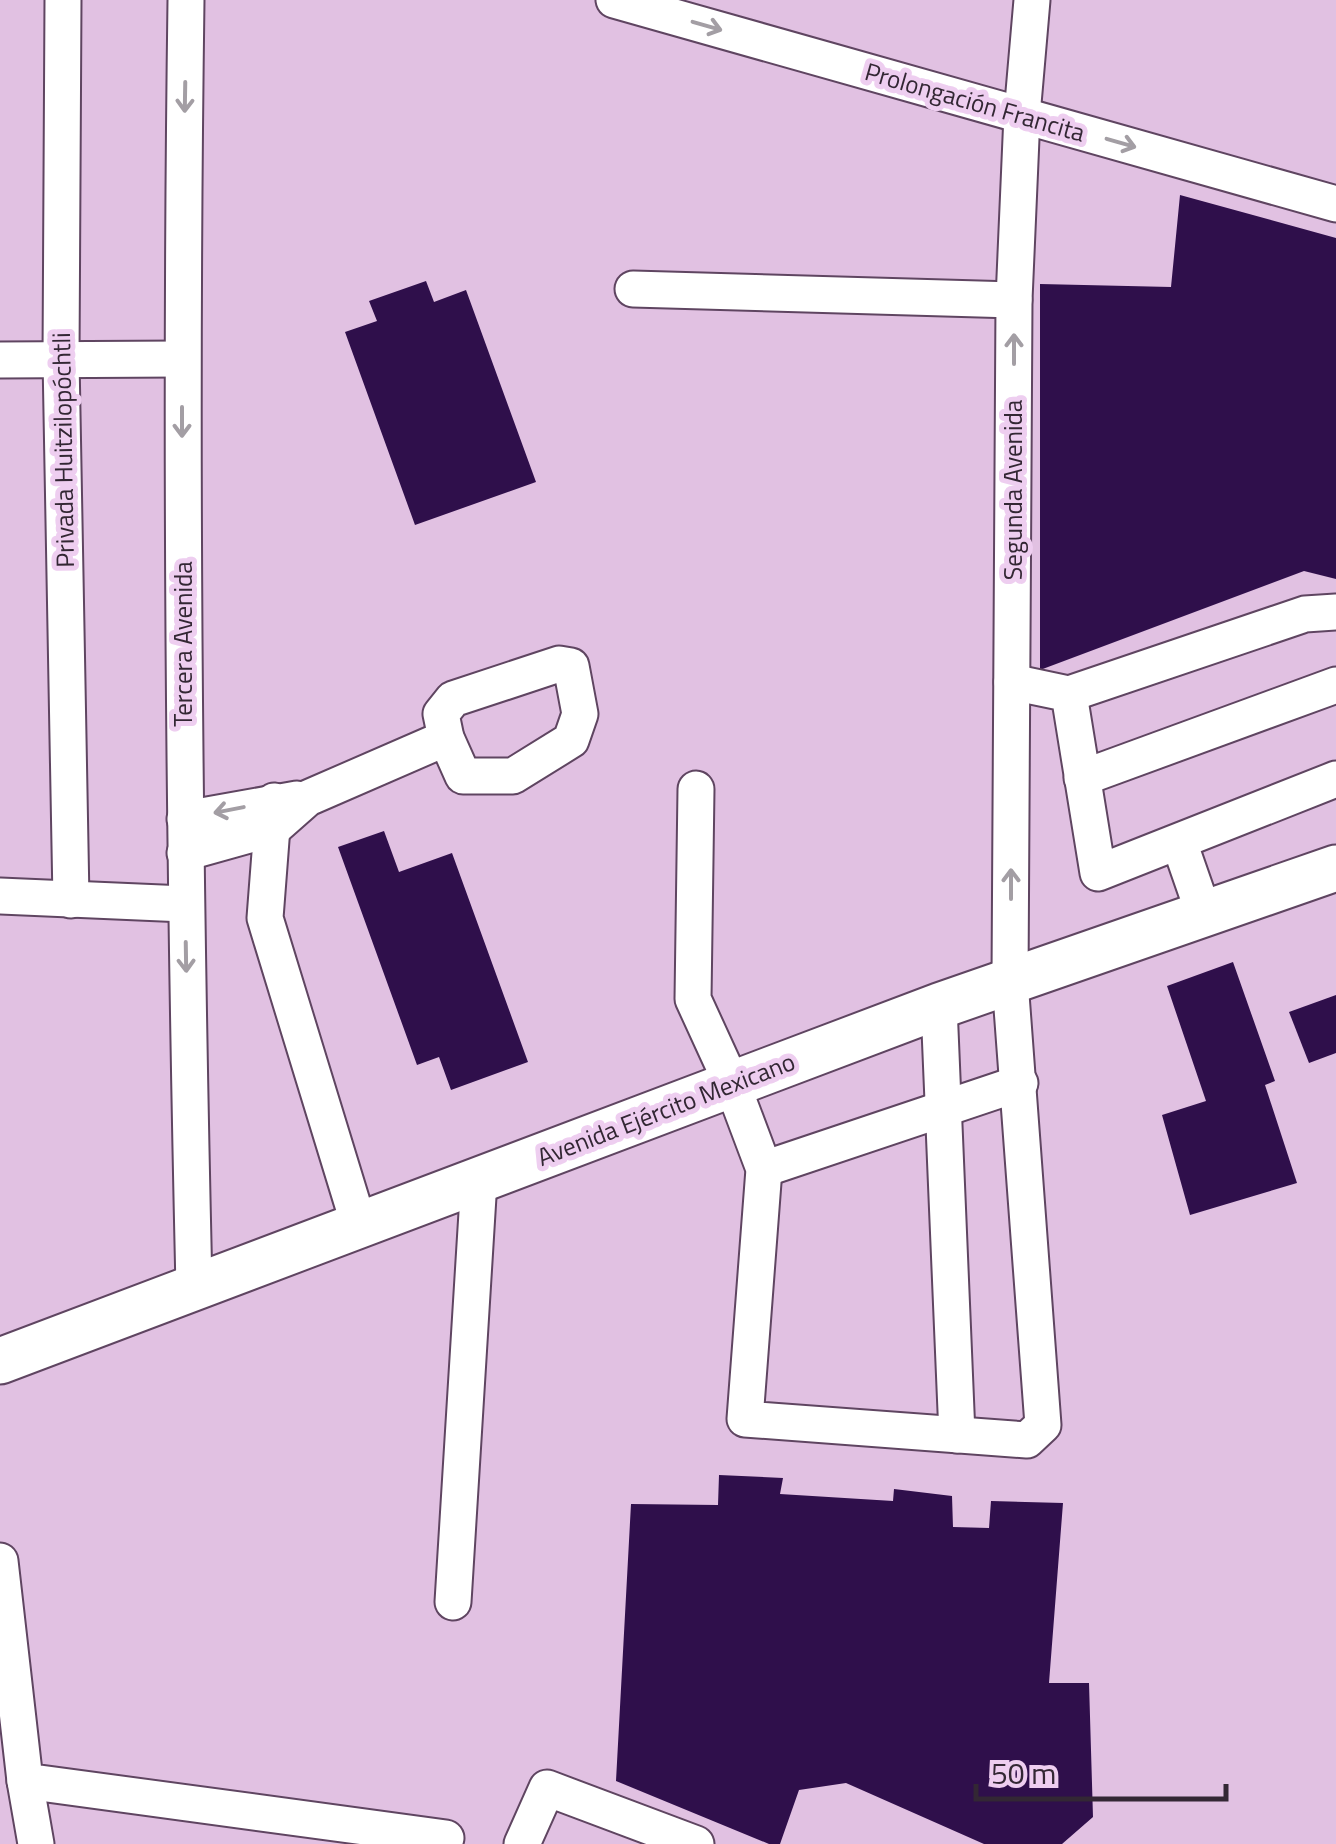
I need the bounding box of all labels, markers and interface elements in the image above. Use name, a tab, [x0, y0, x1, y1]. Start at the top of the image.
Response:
one-way arrow	[691, 18, 723, 37]
street label: Prolongación Francita	[860, 52, 1090, 152]
one-way arrow	[175, 81, 194, 113]
one-way arrow	[1105, 135, 1136, 154]
street label: Privada Huitzilopóchtli	[42, 332, 84, 568]
one-way arrow	[1004, 334, 1024, 366]
street label: Segunda Avenida	[994, 399, 1032, 580]
one-way arrow	[172, 406, 191, 438]
street label: Tercera Avenida	[164, 561, 202, 727]
one-way arrow	[214, 801, 246, 820]
one-way arrow	[1002, 868, 1020, 900]
one-way arrow	[176, 940, 196, 973]
street label: Avenida Ejército Mexicano	[532, 1042, 800, 1176]
scale bar	[976, 1739, 1226, 1801]
text: 50 m	[991, 1750, 1056, 1796]

